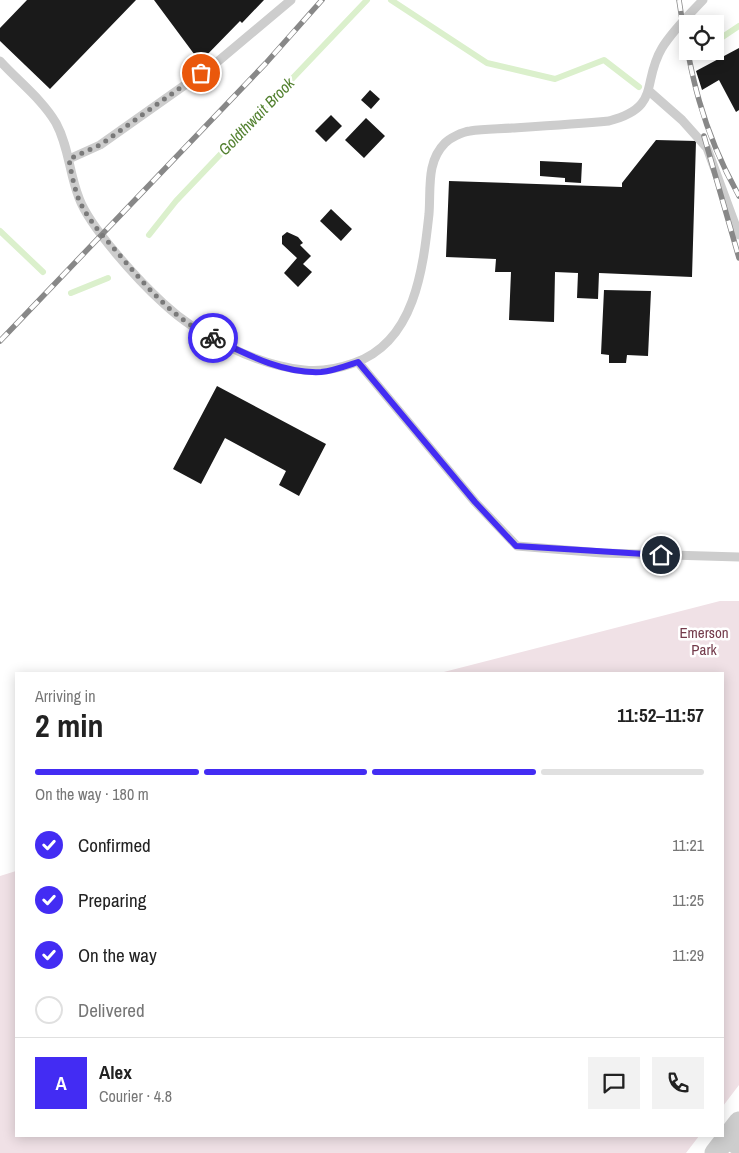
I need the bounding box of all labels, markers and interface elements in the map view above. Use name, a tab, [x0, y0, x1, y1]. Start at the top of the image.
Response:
map controls	[679, 15, 724, 60]
button: locate	[679, 15, 724, 60]
pin	[180, 52, 222, 94]
icon: bag	[187, 59, 215, 87]
water label: Goldthwait Brook	[213, 72, 299, 160]
courier	[188, 313, 238, 363]
icon: bike	[199, 324, 227, 352]
pin	[640, 534, 682, 576]
icon: home	[647, 541, 675, 569]
park label: Emerson Park	[679, 622, 729, 660]
text: Arriving in	[35, 685, 96, 707]
text: 11:52–11:57	[617, 702, 704, 728]
text: 2 min	[35, 704, 104, 747]
text: On the way · 180 m	[35, 783, 149, 805]
icon: check	[35, 831, 63, 859]
text: Confirmed	[78, 832, 151, 858]
text: 11:21	[672, 834, 704, 856]
icon: check	[35, 886, 63, 914]
text: Preparing	[78, 887, 146, 913]
text: 11:25	[672, 889, 704, 911]
icon: check	[35, 941, 63, 969]
text: On the way	[78, 942, 157, 968]
text: 11:29	[672, 944, 704, 966]
text: Delivered	[78, 997, 145, 1023]
button: chat	[588, 1057, 640, 1109]
button: phone	[652, 1057, 704, 1109]
text: Alex	[99, 1059, 132, 1085]
text: A	[55, 1070, 67, 1096]
text: Courier · 4.8	[99, 1085, 172, 1107]

